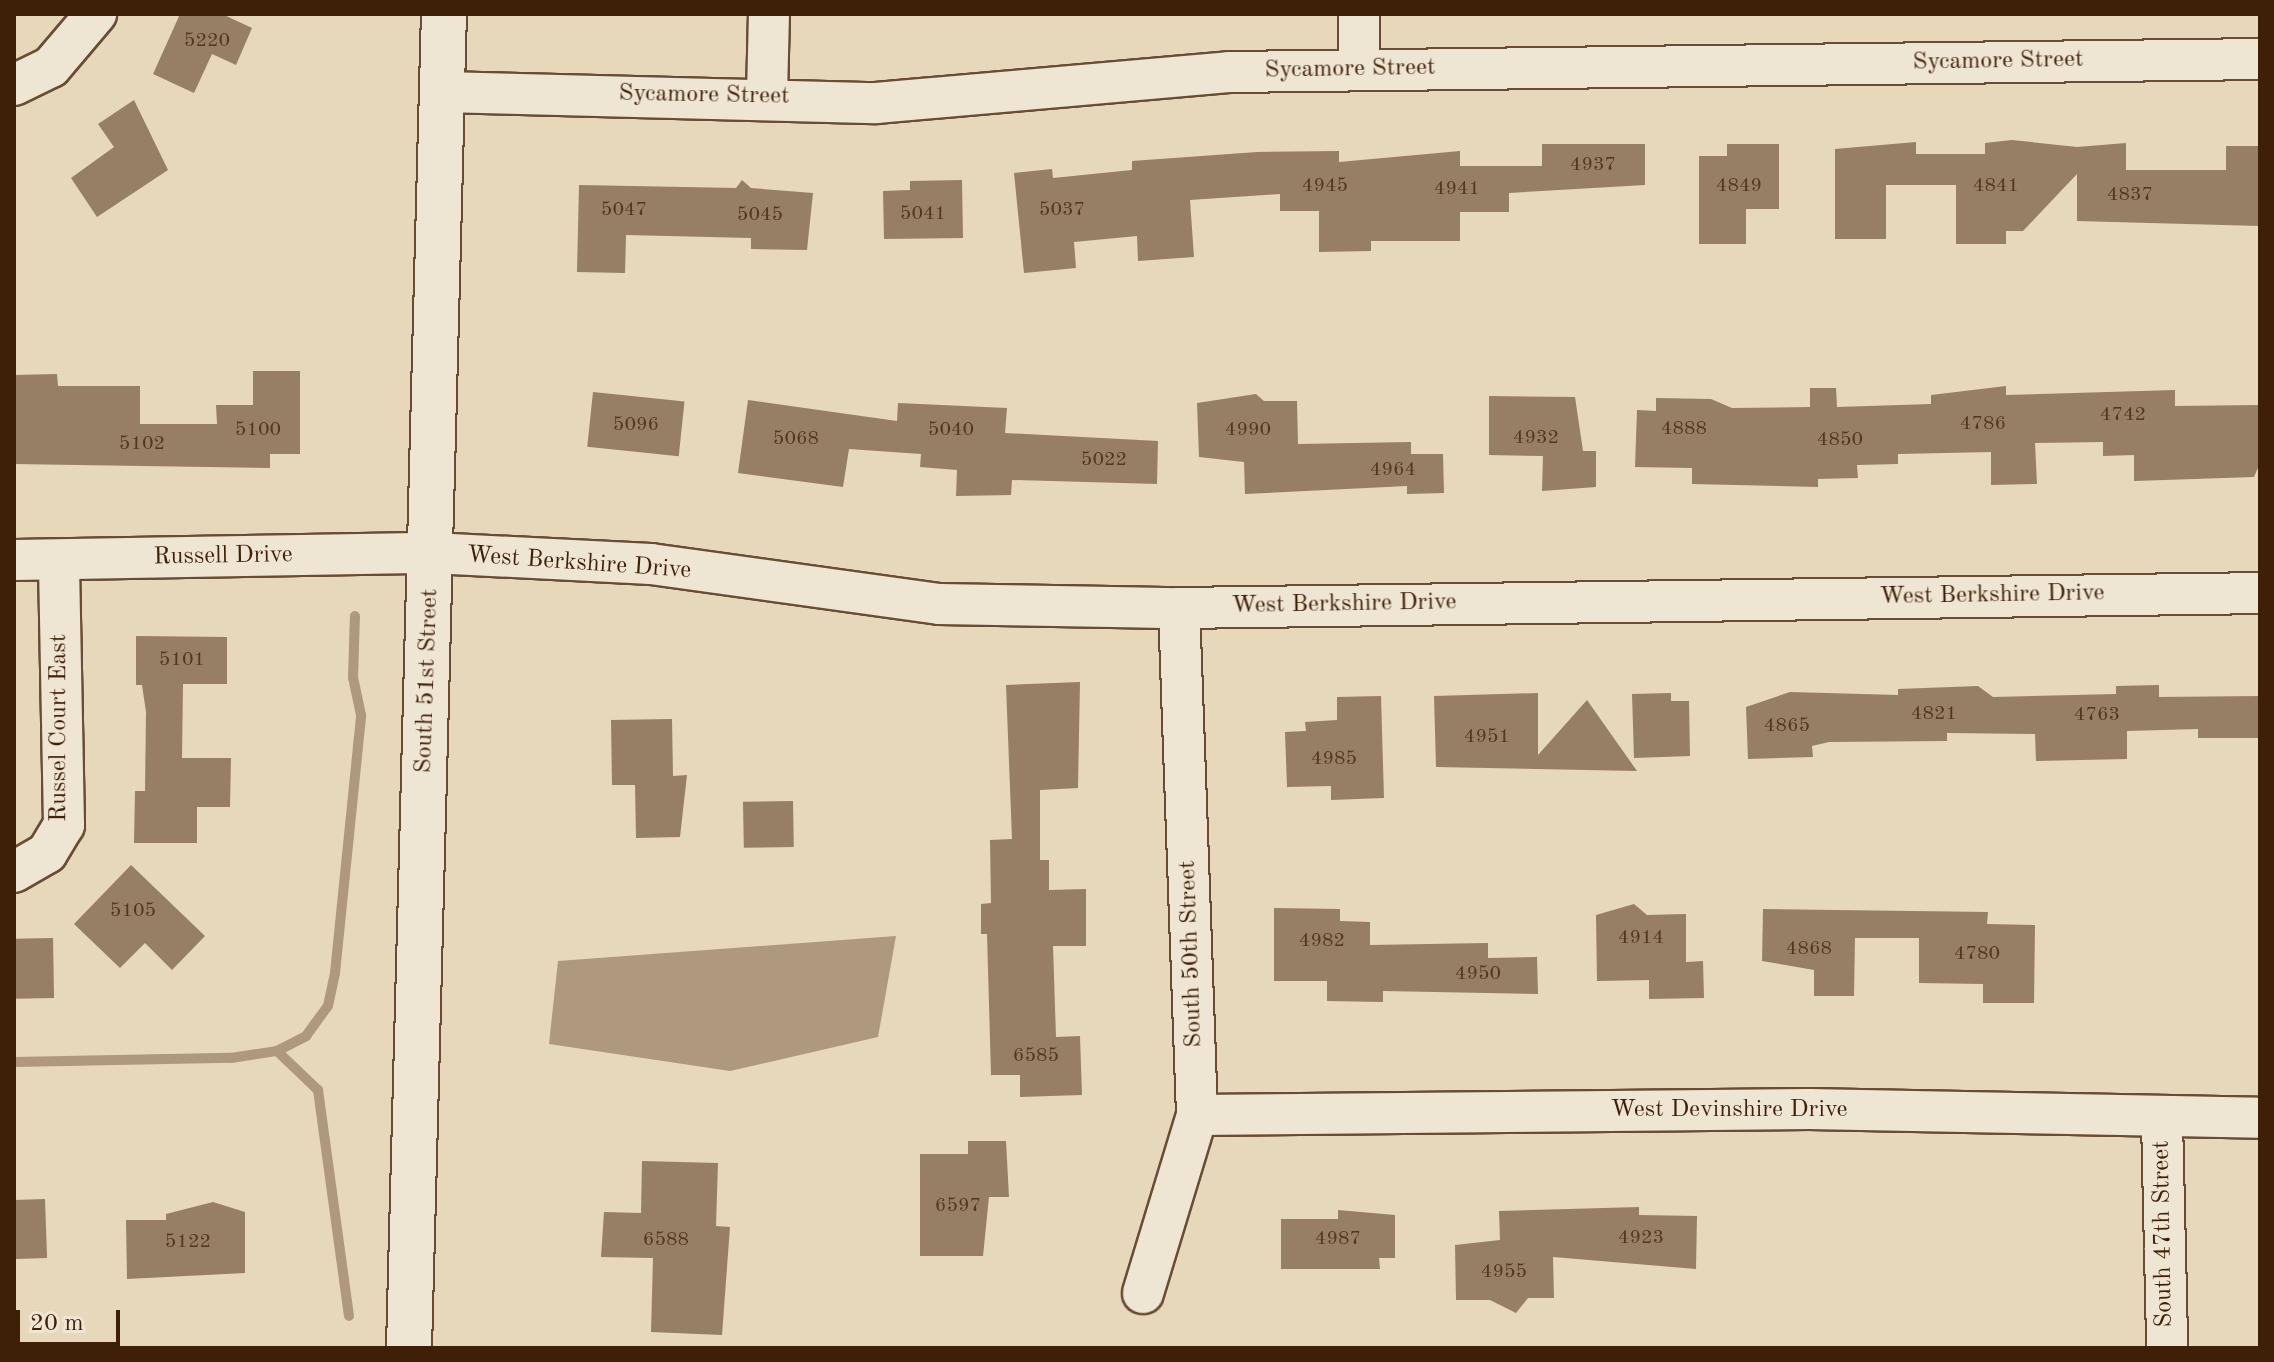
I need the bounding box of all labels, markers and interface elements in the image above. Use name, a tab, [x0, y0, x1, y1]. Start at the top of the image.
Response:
house number: 5220	[184, 29, 230, 53]
street label: Sycamore Street	[1912, 46, 2084, 78]
street label: Sycamore Street	[1264, 54, 1436, 86]
street label: Sycamore Street	[618, 80, 790, 112]
house number: 4937	[1570, 153, 1616, 177]
house number: 4945	[1302, 174, 1348, 198]
house number: 4849	[1716, 174, 1762, 198]
house number: 4841	[1973, 174, 2019, 198]
house number: 4941	[1434, 177, 1480, 201]
house number: 4837	[2107, 183, 2153, 207]
house number: 5047	[601, 198, 647, 222]
house number: 5037	[1039, 198, 1085, 222]
house number: 5041	[900, 202, 946, 226]
house number: 5045	[737, 203, 783, 227]
house number: 4742	[2100, 403, 2146, 427]
house number: 4786	[1960, 412, 2006, 436]
house number: 5096	[613, 413, 659, 437]
house number: 4888	[1661, 417, 1707, 441]
house number: 5100	[235, 418, 281, 442]
house number: 5040	[928, 418, 974, 442]
house number: 4990	[1225, 418, 1271, 442]
house number: 4932	[1513, 426, 1559, 450]
house number: 5068	[773, 427, 819, 451]
house number: 4850	[1817, 428, 1863, 452]
house number: 5102	[119, 432, 165, 456]
house number: 5022	[1081, 448, 1127, 472]
house number: 4964	[1370, 458, 1416, 482]
street label: Russell Drive	[153, 541, 293, 573]
street label: West Berkshire Drive	[466, 542, 692, 586]
street label: West Berkshire Drive	[1879, 580, 2105, 612]
street label: South 51st Street	[410, 588, 446, 774]
street label: West Berkshire Drive	[1231, 589, 1457, 621]
street label: Russel Court East	[46, 634, 74, 822]
house number: 5101	[159, 648, 205, 672]
house number: 4821	[1911, 702, 1957, 726]
house number: 4763	[2074, 703, 2120, 727]
house number: 4865	[1764, 714, 1810, 738]
house number: 4951	[1464, 725, 1510, 749]
house number: 4985	[1311, 747, 1357, 771]
street label: South 50th Street	[1174, 860, 1210, 1048]
house number: 5105	[110, 899, 156, 923]
house number: 4914	[1618, 926, 1664, 950]
house number: 4982	[1299, 929, 1345, 953]
house number: 4868	[1786, 937, 1832, 961]
house number: 4780	[1954, 942, 2000, 966]
house number: 4950	[1455, 962, 1501, 986]
house number: 6585	[1013, 1044, 1059, 1068]
street label: West Devinshire Drive	[1610, 1097, 1848, 1125]
street label: South 47th Street	[2148, 1140, 2180, 1328]
house number: 6597	[935, 1194, 981, 1218]
house number: 4923	[1618, 1226, 1664, 1250]
house number: 4987	[1315, 1227, 1361, 1251]
house number: 6588	[643, 1228, 689, 1252]
house number: 5122	[165, 1230, 211, 1254]
house number: 4955	[1481, 1260, 1527, 1284]
scale bar	[20, 1294, 124, 1344]
text: 20 m	[30, 1312, 84, 1336]

